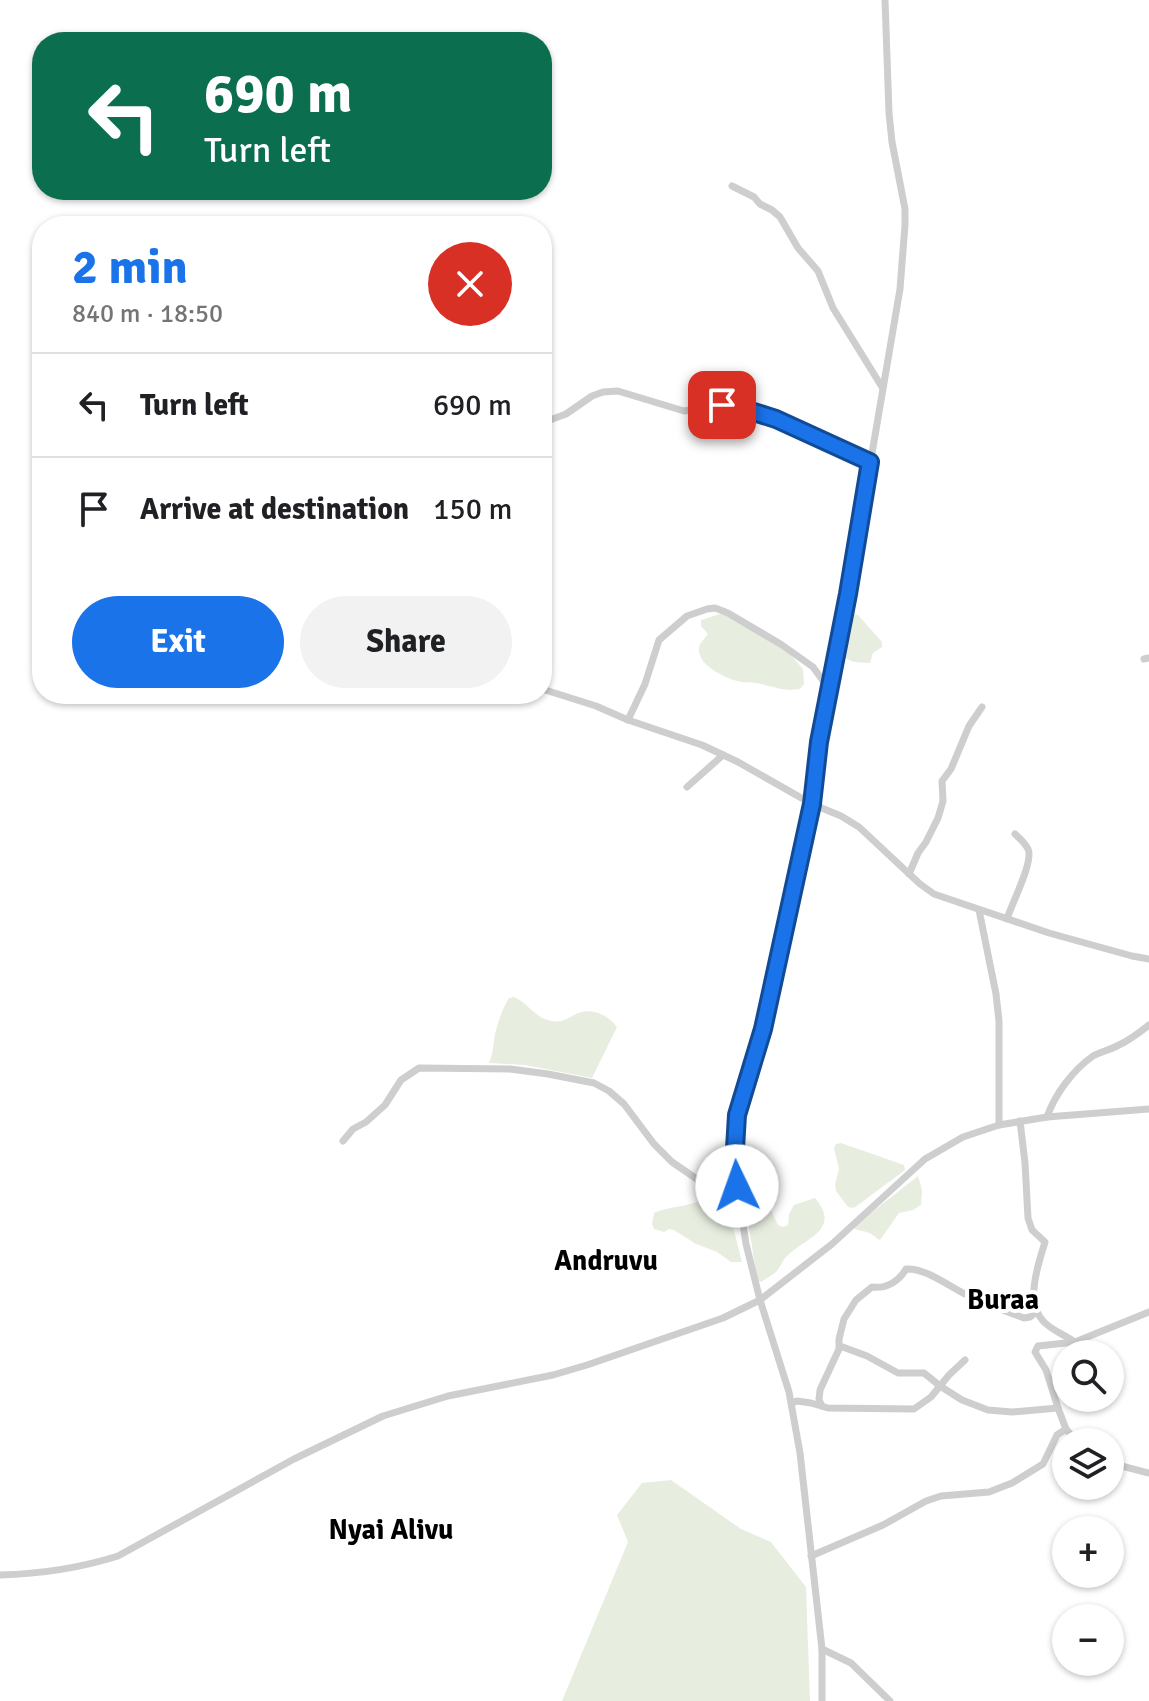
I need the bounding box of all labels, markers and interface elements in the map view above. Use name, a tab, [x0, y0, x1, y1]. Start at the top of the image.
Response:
text: 690 m	[204, 59, 352, 128]
icon: left	[72, 64, 176, 168]
text: Turn left	[204, 128, 331, 173]
text: 2 min	[72, 238, 188, 297]
button: close	[428, 242, 512, 326]
text: 840 m · 18:50	[72, 298, 223, 330]
pin	[688, 371, 756, 439]
icon: left	[72, 383, 116, 427]
icon: arrive	[700, 383, 744, 427]
text: Turn left	[140, 387, 249, 424]
text: 690 m	[433, 387, 512, 424]
icon: arrive	[72, 487, 116, 531]
text: Arrive at destination	[140, 491, 409, 528]
text: 150 m	[433, 491, 512, 528]
button: Exit	[72, 596, 284, 688]
button: Share	[300, 596, 512, 688]
position arrow	[695, 1144, 779, 1228]
district label: Andruvu	[554, 1244, 658, 1278]
district label: Buraa	[967, 1283, 1039, 1317]
map controls	[1052, 1340, 1124, 1676]
button: search	[1052, 1340, 1124, 1412]
button: layers	[1052, 1428, 1124, 1500]
district label: Nyai Alivu	[328, 1513, 454, 1547]
button: +	[1052, 1516, 1124, 1588]
button: −	[1052, 1604, 1124, 1676]

